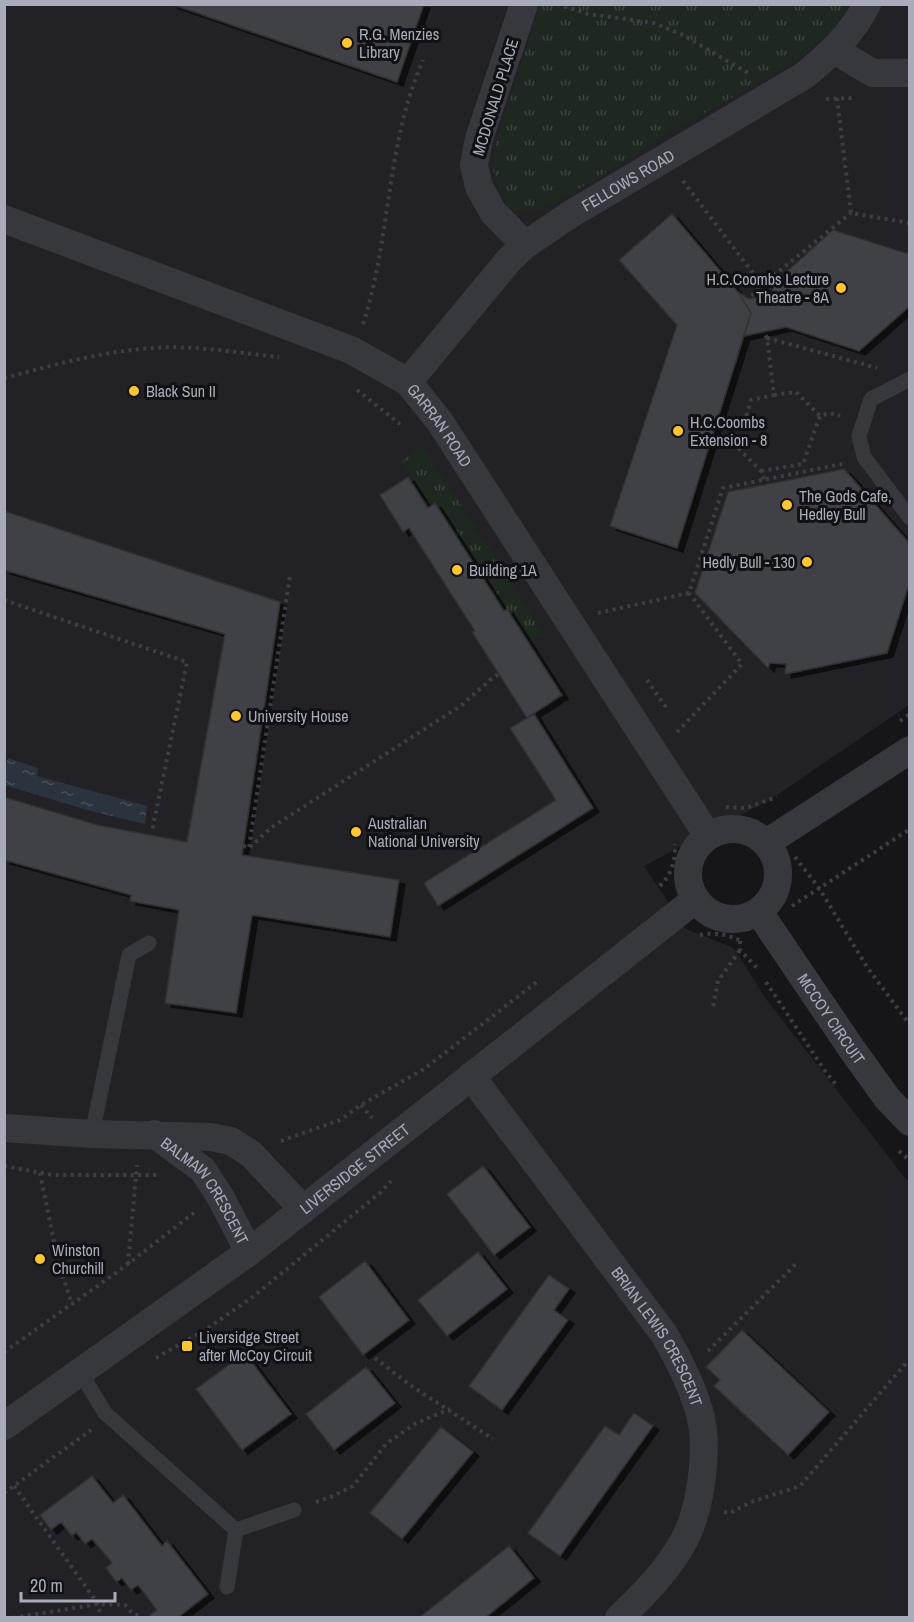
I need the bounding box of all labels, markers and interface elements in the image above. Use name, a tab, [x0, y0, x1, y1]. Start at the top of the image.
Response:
place label: R.G. Menzies Library	[359, 23, 439, 63]
marker: R.G. Menzies Library	[340, 36, 354, 50]
street label: MCDONALD PLACE	[467, 36, 523, 158]
street label: FELLOWS ROAD	[577, 144, 678, 216]
place label: H.C.Coombs Lecture Theatre - 8A	[707, 268, 829, 308]
marker: H.C.Coombs Lecture Theatre - 8A	[834, 281, 848, 295]
street label: GARRAN ROAD	[402, 379, 477, 471]
place label: Black Sun II	[146, 380, 216, 402]
marker: Black Sun II	[127, 384, 141, 398]
place label: H.C.Coombs Extension - 8	[690, 411, 767, 451]
marker: H.C.Coombs Extension - 8	[671, 424, 685, 438]
place label: The Gods Cafe, Hedley Bull	[799, 485, 892, 525]
marker: The Gods Cafe, Hedley Bull	[780, 498, 794, 512]
place label: Hedly Bull - 130	[702, 551, 795, 573]
marker: Hedly Bull - 130	[800, 555, 814, 569]
place label: Building 1A	[469, 559, 537, 581]
marker: Building 1A	[450, 563, 464, 577]
place label: University House	[248, 705, 349, 727]
marker: University House	[229, 709, 243, 723]
place label: Australian National University	[367, 812, 480, 852]
marker: Australian National University	[349, 825, 363, 839]
street label: MCCOY CIRCUIT	[793, 969, 870, 1069]
street label: LIVERSIDGE STREET	[295, 1118, 414, 1219]
street label: BALMAIN CRESCENT	[157, 1132, 254, 1248]
place label: Winston Churchill	[52, 1239, 104, 1279]
marker: Winston Churchill	[33, 1252, 47, 1266]
street label: BRIAN LEWIS CRESCENT	[606, 1262, 708, 1409]
place label: Liversidge Street after McCoy Circuit	[199, 1326, 312, 1366]
marker: Liversidge Street after McCoy Circuit	[180, 1339, 194, 1353]
scale bar	[21, 1565, 116, 1603]
text: 20 m	[30, 1573, 63, 1598]

